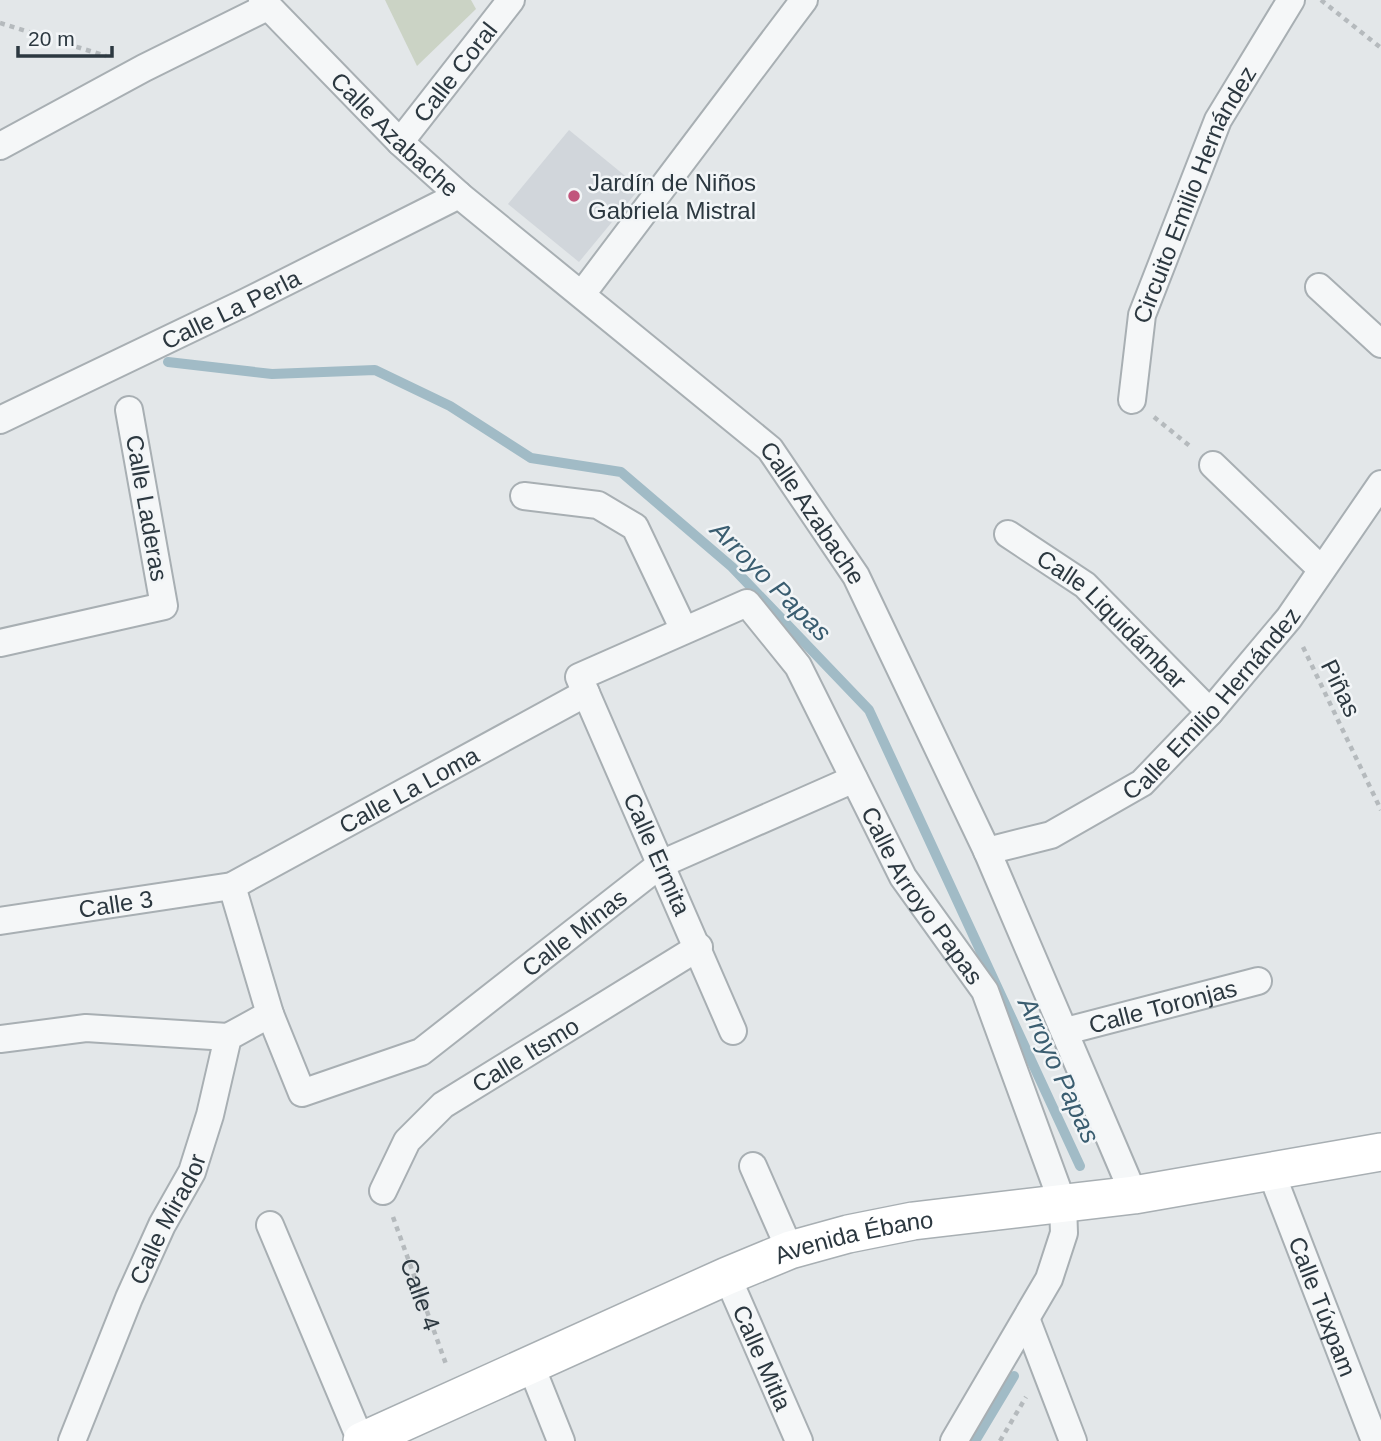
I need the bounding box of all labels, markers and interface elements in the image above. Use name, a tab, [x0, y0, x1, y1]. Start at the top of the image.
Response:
scale bar	[18, 14, 112, 58]
street label: Calle Coral	[408, 17, 502, 127]
text: 20 m	[28, 27, 75, 50]
street label: Circuito Emilio Hernández	[1127, 61, 1261, 327]
street label: Calle Azabache	[326, 66, 464, 202]
place label: Jardín de Niños Gabriela Mistral	[588, 169, 756, 224]
marker: Jardín de Niños Gabriela Mistral	[566, 188, 582, 204]
street label: Calle La Perla	[157, 263, 305, 354]
street label: Calle Laderas	[121, 433, 173, 583]
street label: Calle Azabache	[755, 436, 871, 588]
water label: Arroyo Papas	[703, 513, 837, 647]
street label: Calle Liquidámbar	[1032, 544, 1192, 694]
street label: Calle Emilio Hernández	[1118, 602, 1306, 805]
street label: Piñas	[1316, 655, 1366, 721]
street label: Calle La Loma	[334, 740, 484, 839]
street label: Calle Ermita	[618, 789, 696, 920]
street label: Calle Arroyo Papas	[857, 802, 989, 989]
street label: Calle Minas	[516, 883, 632, 981]
street label: Calle 3	[77, 885, 155, 922]
street label: Calle Toronjas	[1086, 974, 1240, 1038]
water label: Arroyo Papas	[1011, 990, 1106, 1148]
street label: Calle Itsmo	[467, 1011, 583, 1097]
street label: Calle Mirador	[124, 1150, 210, 1288]
street label: Avenida Ébano	[770, 1205, 935, 1269]
street label: Calle Túxpam	[1284, 1233, 1362, 1380]
street label: Calle 4	[395, 1254, 446, 1334]
street label: Calle Mitla	[728, 1301, 798, 1415]

